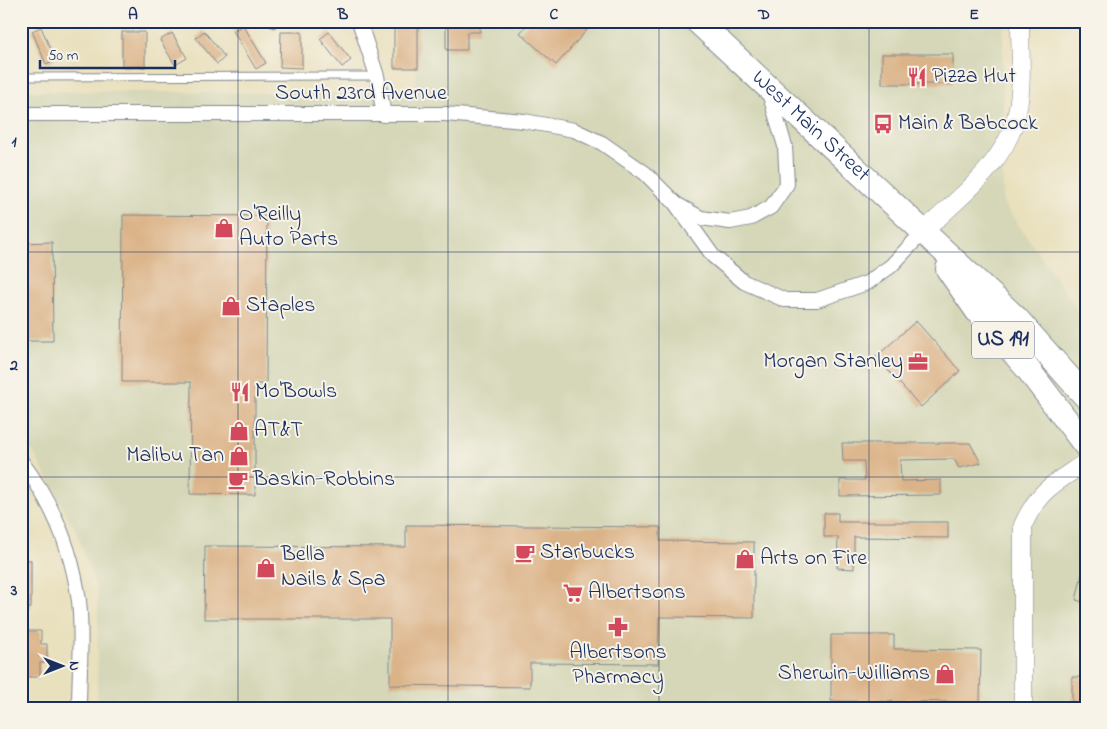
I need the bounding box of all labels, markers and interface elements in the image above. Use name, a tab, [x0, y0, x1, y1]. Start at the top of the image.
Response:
text: A	[128, 3, 138, 27]
text: B	[337, 3, 349, 27]
text: C	[550, 3, 559, 27]
text: D	[757, 3, 770, 27]
text: E	[969, 3, 979, 27]
scale bar	[40, 38, 175, 70]
text: 50 m	[48, 45, 79, 67]
place label: Pizza Hut	[932, 61, 1016, 93]
street label: West Main Street	[744, 63, 877, 191]
restaurant icon: Pizza Hut	[906, 66, 928, 88]
street label: South 23rd Avenue	[275, 78, 447, 110]
place label: Main & Babcock	[898, 108, 1038, 140]
bus stop icon: Main & Babcock	[872, 113, 894, 135]
text: 1	[11, 130, 17, 154]
place label: O'Reilly Auto Parts	[239, 199, 338, 256]
shop icon: O'Reilly Auto Parts	[213, 217, 235, 239]
place label: Staples	[246, 290, 315, 322]
shop icon: Staples	[220, 295, 242, 317]
road number: US 191	[972, 322, 1034, 358]
place label: Morgan Stanley	[763, 346, 903, 379]
office icon: Morgan Stanley	[907, 351, 929, 373]
text: 2	[9, 354, 18, 378]
place label: Mo'Bowls	[255, 376, 337, 408]
restaurant icon: Mo'Bowls	[229, 381, 251, 403]
place label: AT&T	[254, 415, 303, 447]
shop icon: AT&T	[228, 420, 250, 442]
place label: Malibu Tan	[126, 440, 224, 472]
shop icon: Malibu Tan	[228, 445, 250, 467]
place label: Baskin-Robbins	[252, 464, 395, 496]
cafe icon: Baskin-Robbins	[227, 469, 249, 491]
place label: Starbucks	[540, 537, 635, 569]
place label: Bella Nails & Spa	[280, 539, 386, 596]
cafe icon: Starbucks	[514, 542, 536, 564]
place label: Arts on Fire	[760, 543, 867, 575]
shop icon: Arts on Fire	[734, 548, 756, 570]
shop icon: Bella Nails & Spa	[255, 557, 277, 579]
place label: Albertsons	[588, 577, 686, 609]
text: 3	[10, 579, 18, 603]
supermarket icon: Albertsons	[562, 582, 584, 604]
pharmacy icon: Albertsons Pharmacy	[607, 616, 629, 638]
place label: Albertsons Pharmacy	[569, 637, 667, 695]
north arrow	[38, 642, 88, 692]
place label: Sherwin-Williams	[778, 658, 930, 690]
text: N	[63, 661, 84, 671]
shop icon: Sherwin-Williams	[934, 663, 956, 685]

